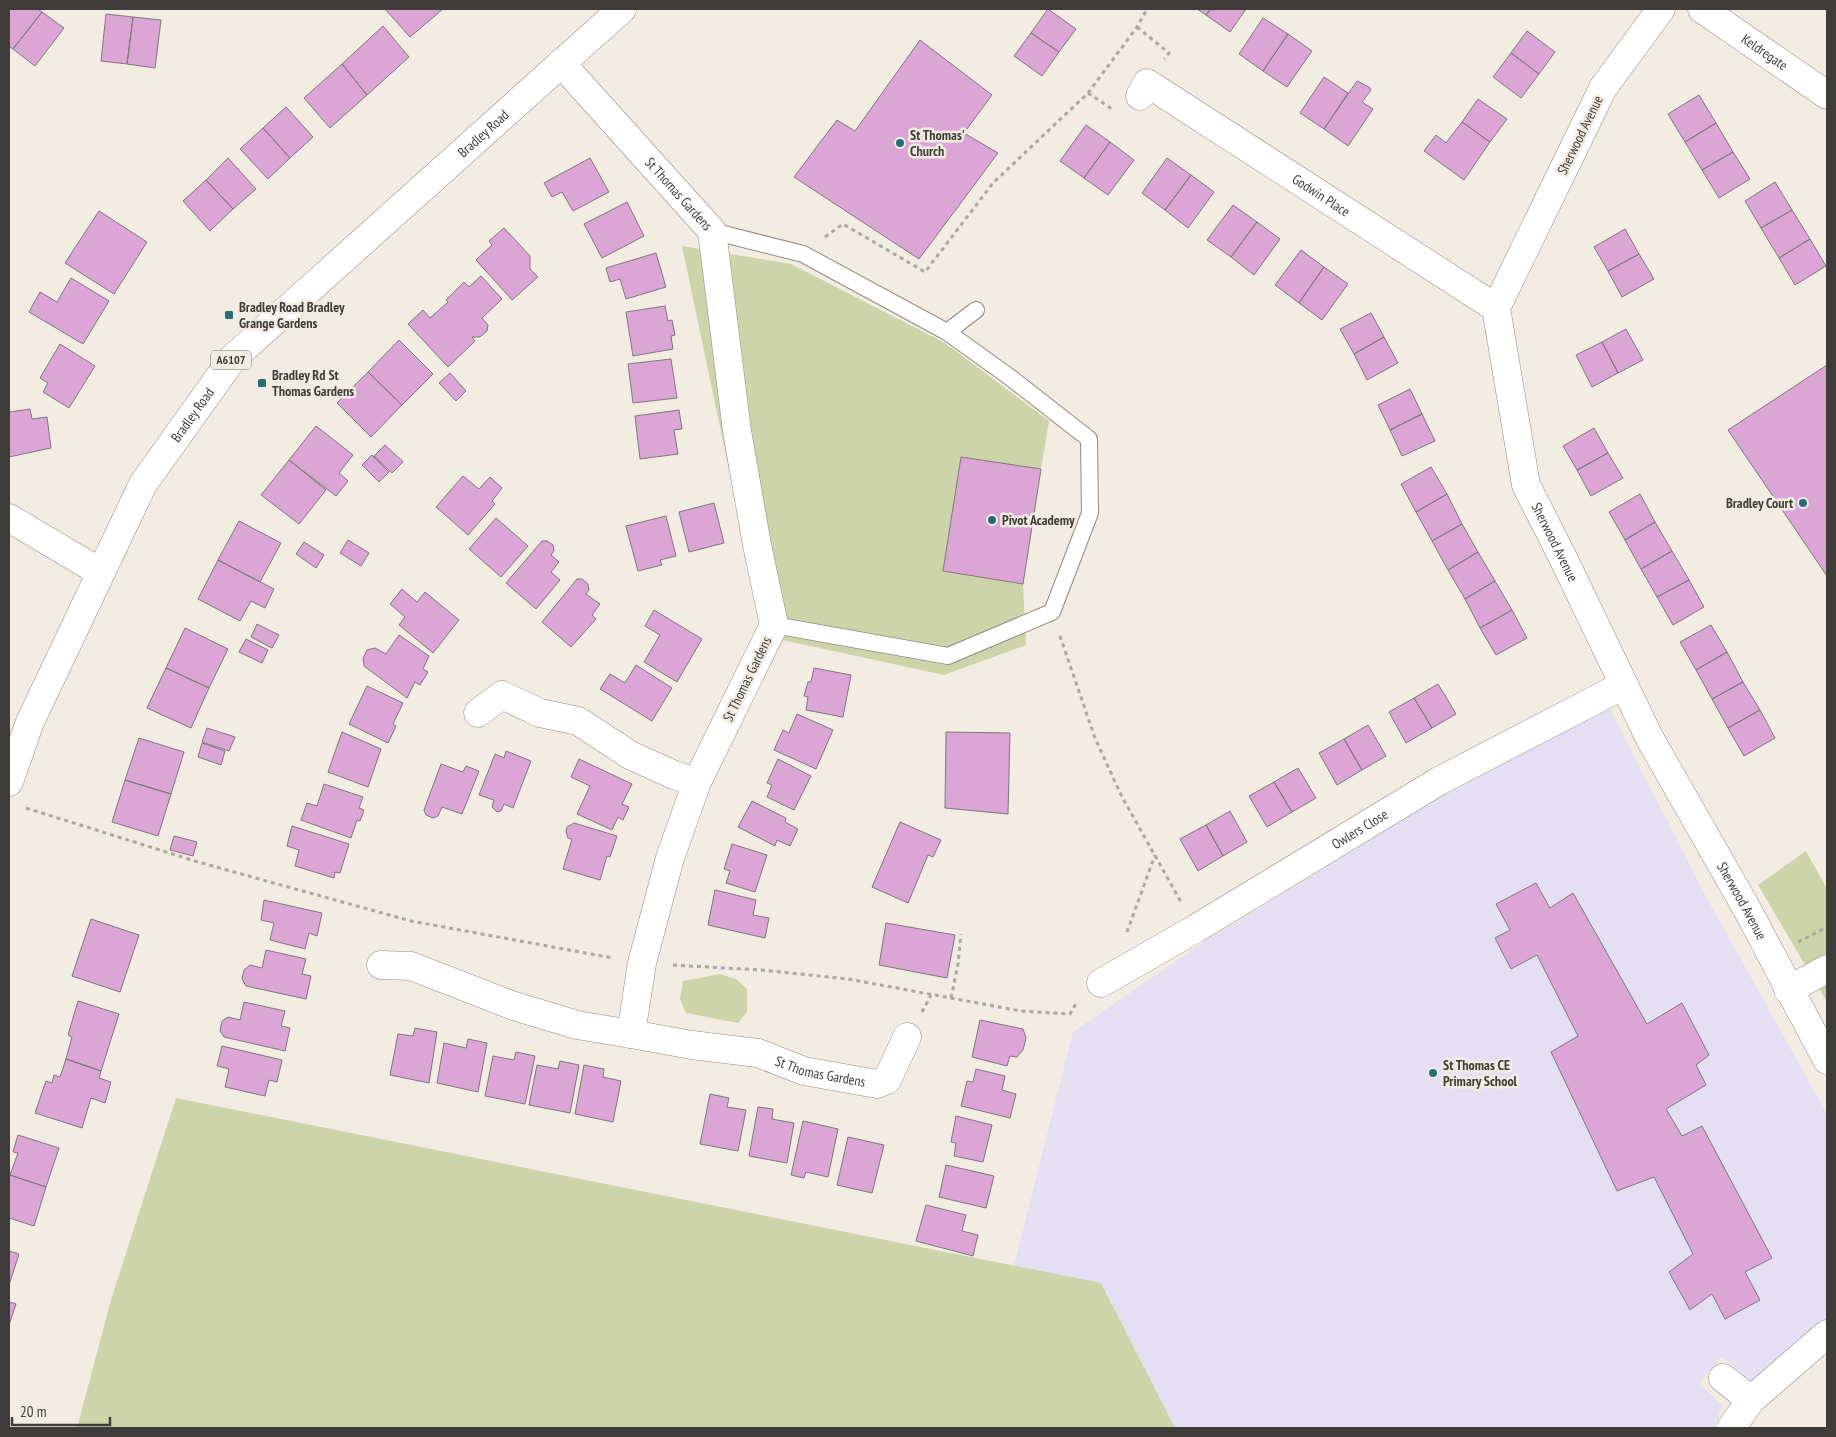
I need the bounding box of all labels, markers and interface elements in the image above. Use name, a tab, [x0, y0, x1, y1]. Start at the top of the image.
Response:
street label: Keldregate	[1738, 30, 1791, 74]
street label: Sherwood Avenue	[1553, 92, 1607, 178]
street label: Bradley Road	[454, 106, 513, 161]
place label: St Thomas' Church	[910, 126, 965, 160]
marker: St Thomas' Church	[894, 137, 906, 149]
street label: St Thomas Gardens	[641, 153, 716, 235]
street label: Godwin Place	[1289, 170, 1354, 221]
place label: Bradley Road Bradley Grange Gardens	[239, 298, 345, 332]
marker: Bradley Road Bradley Grange Gardens	[223, 309, 235, 321]
road number: A6107	[211, 350, 251, 370]
place label: Bradley Rd St Thomas Gardens	[272, 366, 354, 400]
marker: Bradley Rd St Thomas Gardens	[256, 377, 268, 389]
street label: Bradley Road	[167, 384, 218, 446]
place label: Bradley Court	[1726, 494, 1793, 512]
marker: Bradley Court	[1797, 497, 1809, 509]
street label: Sherwood Avenue	[1527, 499, 1582, 585]
place label: Pivot Academy	[1002, 511, 1075, 529]
marker: Pivot Academy	[986, 514, 998, 526]
street label: St Thomas Gardens	[719, 633, 775, 724]
street label: Owlers Close	[1328, 805, 1391, 853]
street label: Sherwood Avenue	[1713, 859, 1771, 943]
street label: St Thomas Gardens	[773, 1052, 867, 1091]
place label: St Thomas CE Primary School	[1443, 1056, 1518, 1090]
marker: St Thomas CE Primary School	[1427, 1067, 1439, 1079]
scale bar	[12, 1394, 110, 1426]
text: 20 m	[20, 1402, 46, 1421]

